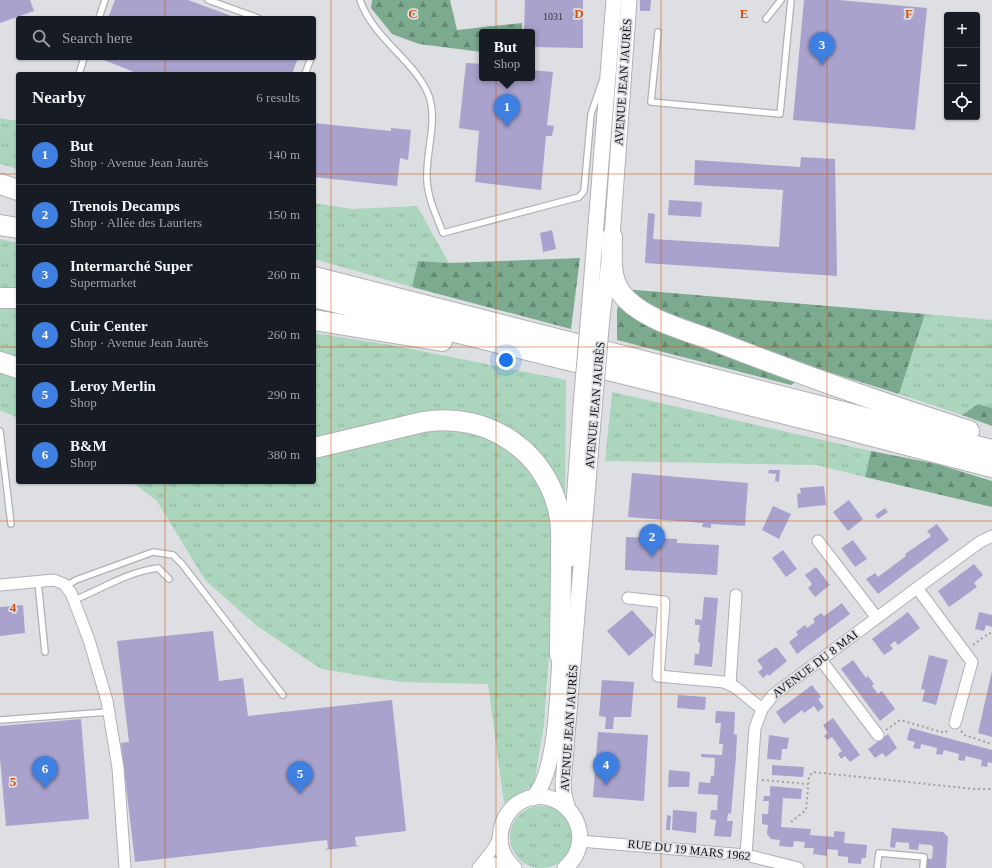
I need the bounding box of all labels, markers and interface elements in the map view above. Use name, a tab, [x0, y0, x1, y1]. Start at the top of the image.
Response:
text: C	[408, 6, 418, 21]
text: D	[574, 6, 584, 21]
text: E	[740, 6, 748, 21]
text: F	[905, 6, 913, 21]
house number: 1031	[543, 11, 563, 22]
map controls	[944, 12, 980, 120]
button: +	[944, 12, 980, 48]
search box	[16, 16, 316, 60]
street label: AVENUE JEAN JAURÈS	[612, 18, 634, 146]
icon: search	[30, 27, 52, 49]
popup	[479, 29, 535, 81]
text: Search here	[62, 30, 132, 46]
pin: 3	[809, 32, 835, 65]
text: But	[494, 39, 517, 55]
button: −	[944, 48, 980, 84]
text: Shop	[494, 56, 520, 71]
button: locate	[944, 84, 980, 120]
text: Nearby	[32, 88, 86, 107]
text: 6 results	[256, 90, 300, 105]
pin: 1	[494, 94, 520, 127]
text: But	[70, 138, 93, 154]
text: 1	[42, 147, 48, 162]
text: 140 m	[267, 147, 300, 162]
text: Shop · Avenue Jean Jaurès	[70, 155, 208, 170]
text: Trenois Decamps	[70, 198, 180, 214]
text: 2	[42, 207, 48, 222]
text: 150 m	[267, 207, 300, 222]
text: Shop · Allée des Lauriers	[70, 215, 202, 230]
text: Intermarché Super	[70, 258, 193, 274]
text: 3	[42, 267, 48, 282]
text: 260 m	[267, 267, 300, 282]
text: Supermarket	[70, 275, 136, 290]
text: Cuir Center	[70, 318, 148, 334]
text: 4	[42, 327, 48, 342]
text: 260 m	[267, 327, 300, 342]
text: Shop · Avenue Jean Jaurès	[70, 335, 208, 350]
street label: AVENUE JEAN JAURÈS	[582, 341, 608, 469]
your location	[496, 350, 516, 370]
text: Leroy Merlin	[70, 378, 156, 394]
text: 5	[42, 387, 48, 402]
text: 290 m	[267, 387, 300, 402]
text: Shop	[70, 395, 97, 410]
text: B&M	[70, 438, 107, 454]
text: 6	[42, 447, 48, 462]
text: 380 m	[267, 447, 300, 462]
text: Shop	[70, 455, 97, 470]
pin: 2	[639, 524, 665, 557]
text: 4	[10, 600, 17, 615]
street label: AVENUE DU 8 MAI	[769, 627, 861, 701]
street label: AVENUE JEAN JAURÈS	[558, 664, 580, 792]
pin: 4	[593, 752, 619, 785]
pin: 6	[32, 756, 58, 789]
pin: 5	[287, 761, 313, 794]
text: 5	[10, 774, 17, 789]
street label: RUE DU 19 MARS 1962	[627, 837, 751, 863]

